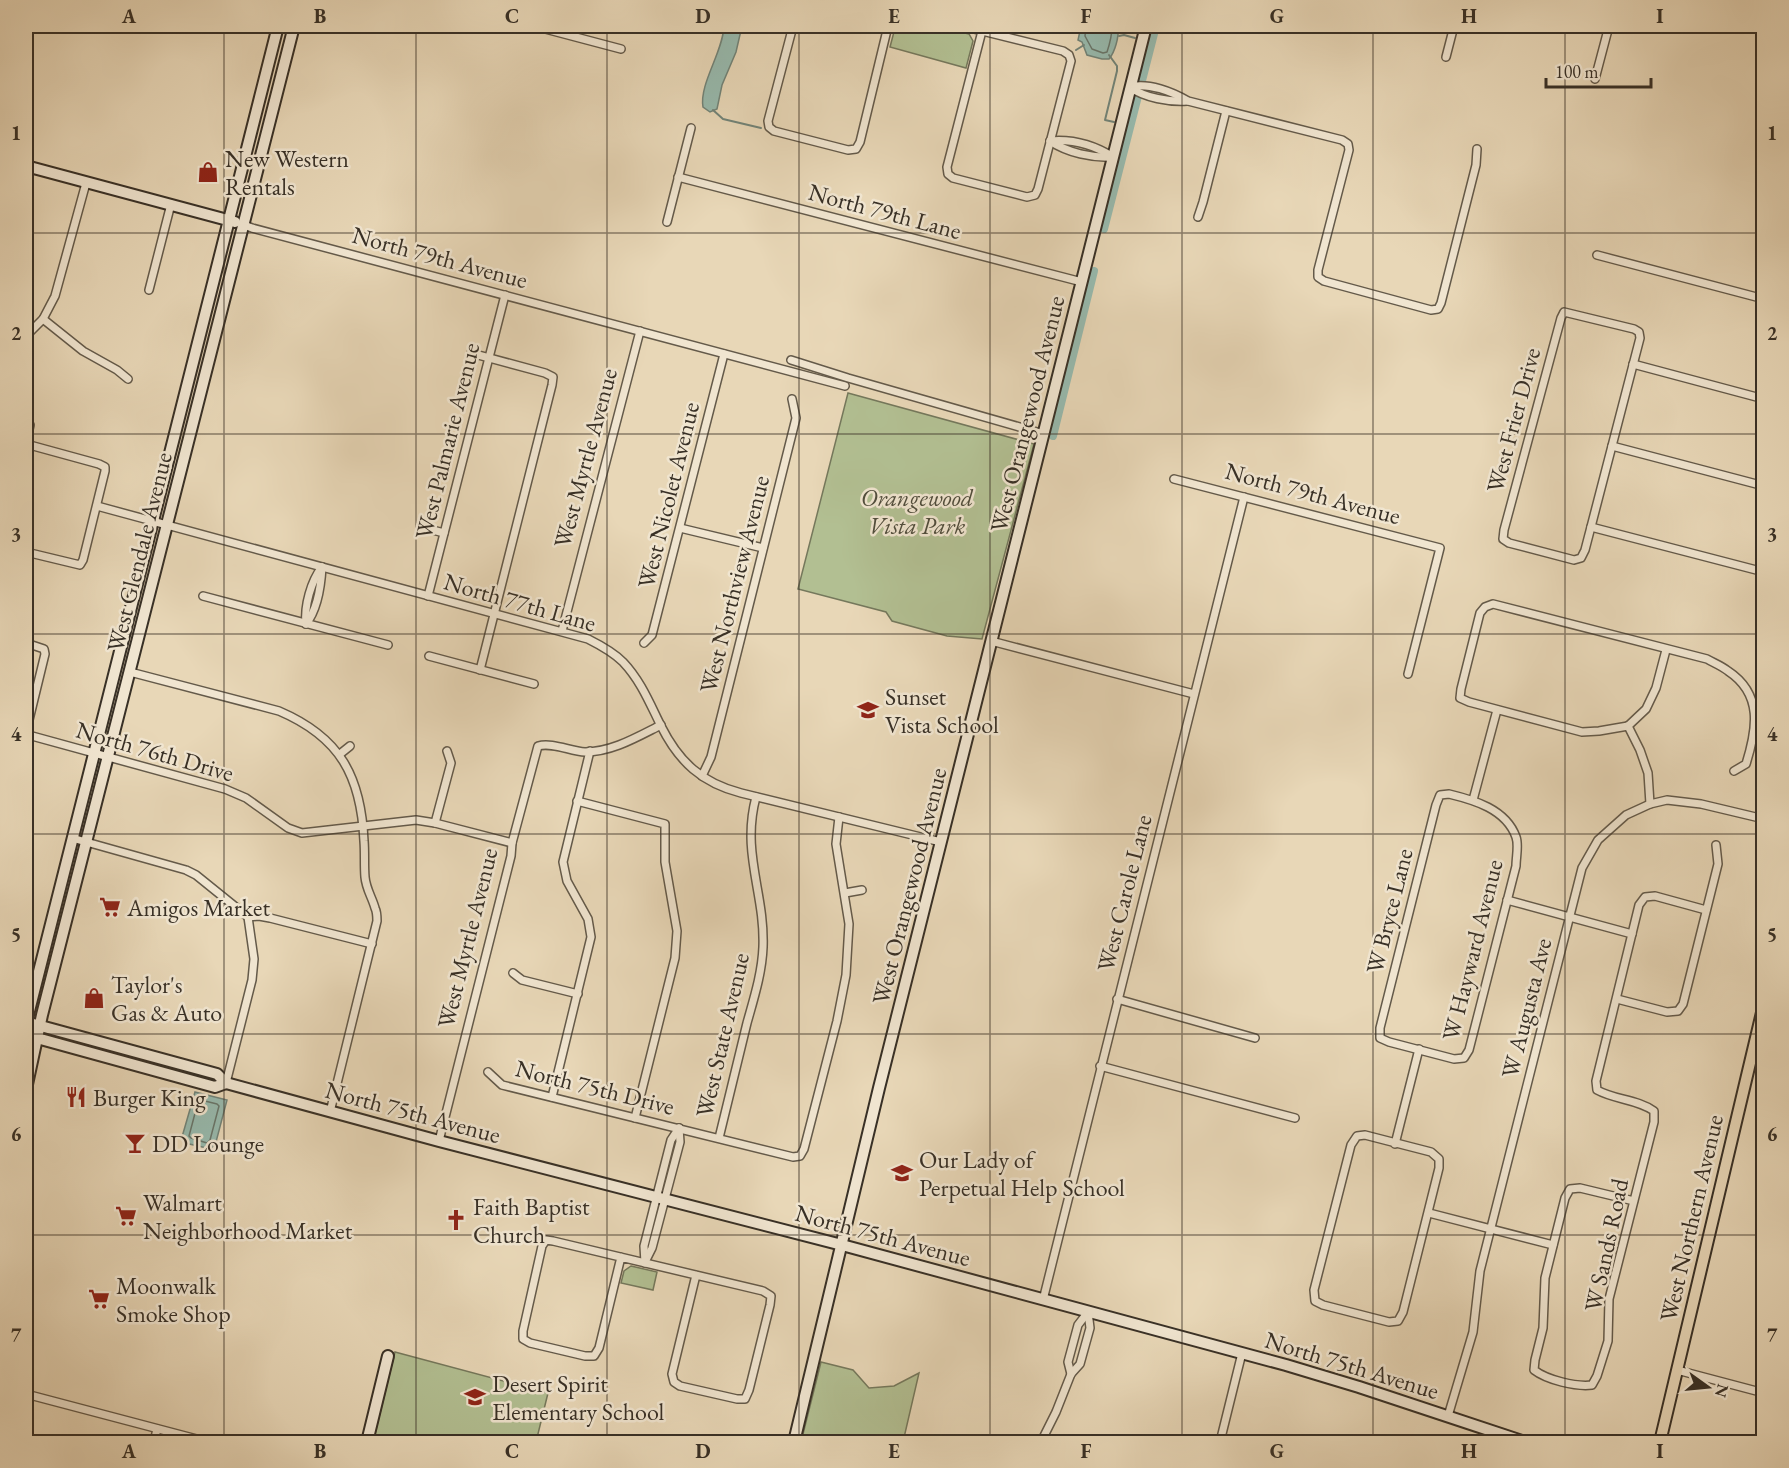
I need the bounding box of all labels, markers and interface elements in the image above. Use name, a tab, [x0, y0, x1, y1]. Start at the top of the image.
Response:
text: A	[121, 3, 137, 29]
text: B	[314, 3, 326, 29]
text: C	[505, 3, 519, 29]
text: D	[695, 3, 711, 29]
text: E	[888, 3, 900, 29]
text: F	[1081, 3, 1092, 29]
text: G	[1270, 3, 1284, 29]
text: H	[1461, 3, 1477, 29]
text: I	[1656, 3, 1664, 29]
scale bar	[1546, 51, 1651, 89]
text: 100 m	[1555, 60, 1599, 83]
text: 1	[11, 120, 21, 146]
text: 1	[1767, 120, 1777, 146]
place label: New Western Rentals	[225, 143, 349, 202]
shop icon: New Western Rentals	[196, 160, 220, 184]
street label: North 79th Lane	[805, 176, 965, 246]
street label: North 79th Avenue	[349, 219, 531, 295]
street label: West Orangewood Avenue	[983, 292, 1071, 536]
text: 2	[11, 320, 22, 346]
text: 2	[1767, 320, 1778, 346]
street label: West Palmarie Avenue	[408, 339, 486, 543]
street label: West Frier Drive	[1479, 344, 1547, 496]
street label: West Myrtle Avenue	[546, 365, 624, 551]
street label: West Nicolet Avenue	[630, 399, 706, 591]
street label: West Glendale Avenue	[99, 449, 179, 655]
street label: North 79th Avenue	[1222, 455, 1404, 531]
street label: West Northview Avenue	[692, 472, 776, 696]
park label: Orangewood Vista Park	[861, 482, 974, 541]
text: 3	[11, 521, 21, 547]
text: 3	[1767, 521, 1777, 547]
street label: North 77th Lane	[440, 565, 600, 639]
place label: Sunset Vista School	[885, 681, 999, 740]
school or university icon: Sunset Vista School	[856, 698, 880, 722]
street label: North 76th Drive	[73, 714, 237, 788]
text: 4	[11, 721, 22, 747]
text: 4	[1767, 721, 1778, 747]
street label: West Orangewood Avenue	[865, 764, 953, 1008]
street label: West Carole Lane	[1090, 811, 1158, 975]
street label: West Myrtle Avenue	[430, 845, 504, 1031]
street label: W Bryce Lane	[1358, 845, 1420, 977]
street label: W Hayward Avenue	[1435, 856, 1509, 1044]
place label: Amigos Market	[126, 892, 270, 923]
supermarket icon: Amigos Market	[98, 895, 122, 919]
text: 5	[11, 921, 21, 947]
text: 5	[1767, 921, 1777, 947]
street label: W Augusta Ave	[1494, 935, 1558, 1081]
street label: West State Avenue	[688, 950, 756, 1120]
place label: Taylor's Gas & Auto	[111, 969, 222, 1028]
shop icon: Taylor's Gas & Auto	[82, 986, 106, 1010]
street label: North 75th Drive	[512, 1052, 678, 1122]
street label: North 75th Avenue	[322, 1074, 504, 1150]
place label: Burger King	[93, 1082, 206, 1113]
restaurant icon: Burger King	[64, 1085, 88, 1109]
street label: West Northern Avenue	[1652, 1111, 1730, 1325]
text: 6	[11, 1121, 22, 1147]
text: 6	[1767, 1121, 1778, 1147]
place label: DD Lounge	[152, 1128, 264, 1159]
bar icon: DD Lounge	[123, 1131, 147, 1155]
place label: Our Lady of Perpetual Help School	[919, 1144, 1125, 1203]
school or university icon: Our Lady of Perpetual Help School	[890, 1161, 914, 1185]
street label: W Sands Road	[1577, 1175, 1635, 1314]
place label: Walmart Neighborhood Market	[143, 1187, 353, 1246]
place label: Faith Baptist Church	[473, 1191, 590, 1250]
street label: North 75th Avenue	[792, 1197, 974, 1273]
supermarket icon: Walmart Neighborhood Market	[114, 1204, 138, 1228]
church icon: Faith Baptist Church	[444, 1208, 468, 1232]
place label: Moonwalk Smoke Shop	[116, 1270, 231, 1329]
supermarket icon: Moonwalk Smoke Shop	[87, 1287, 111, 1311]
text: 7	[11, 1322, 22, 1348]
text: 7	[1767, 1322, 1778, 1348]
street label: North 75th Avenue	[1261, 1324, 1443, 1406]
north arrow	[1678, 1357, 1738, 1417]
place label: Desert Spirit Elementary School	[492, 1368, 664, 1427]
text: N	[1710, 1382, 1734, 1400]
school or university icon: Desert Spirit Elementary School	[463, 1385, 487, 1409]
text: A	[121, 1438, 137, 1464]
text: B	[314, 1438, 326, 1464]
text: C	[505, 1438, 519, 1464]
text: D	[695, 1438, 711, 1464]
text: E	[888, 1438, 900, 1464]
text: F	[1081, 1438, 1092, 1464]
text: G	[1270, 1438, 1284, 1464]
text: H	[1461, 1438, 1477, 1464]
text: I	[1656, 1438, 1664, 1464]

